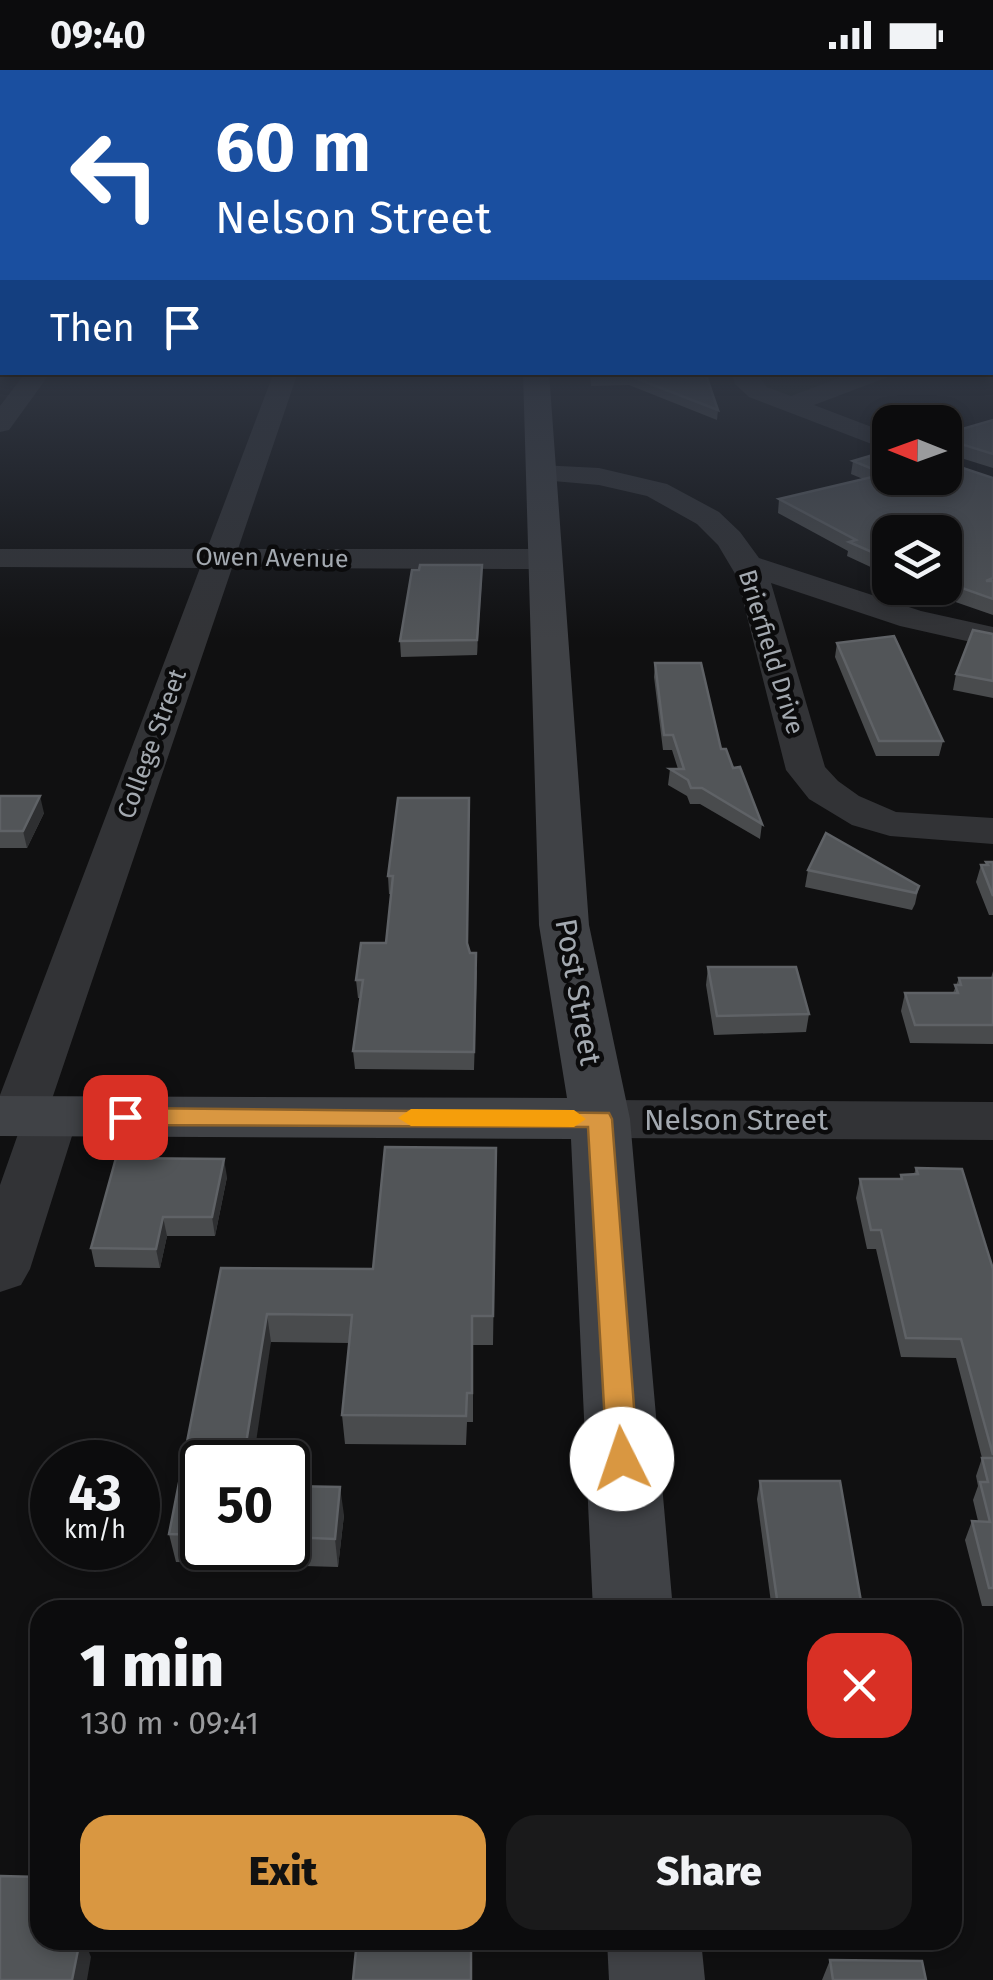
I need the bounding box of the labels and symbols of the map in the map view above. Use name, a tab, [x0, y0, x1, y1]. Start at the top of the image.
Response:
north arrow	[872, 405, 962, 495]
street label: Owen Avenue	[195, 542, 349, 574]
street label: Brierfield Drive	[732, 566, 810, 738]
street label: College Street	[111, 664, 193, 823]
street label: Post Street	[547, 916, 609, 1068]
pin	[83, 1075, 168, 1160]
street label: Nelson Street	[644, 1102, 828, 1138]
position arrow	[570, 1407, 674, 1511]
speed limit sign: 50	[180, 1440, 310, 1570]

